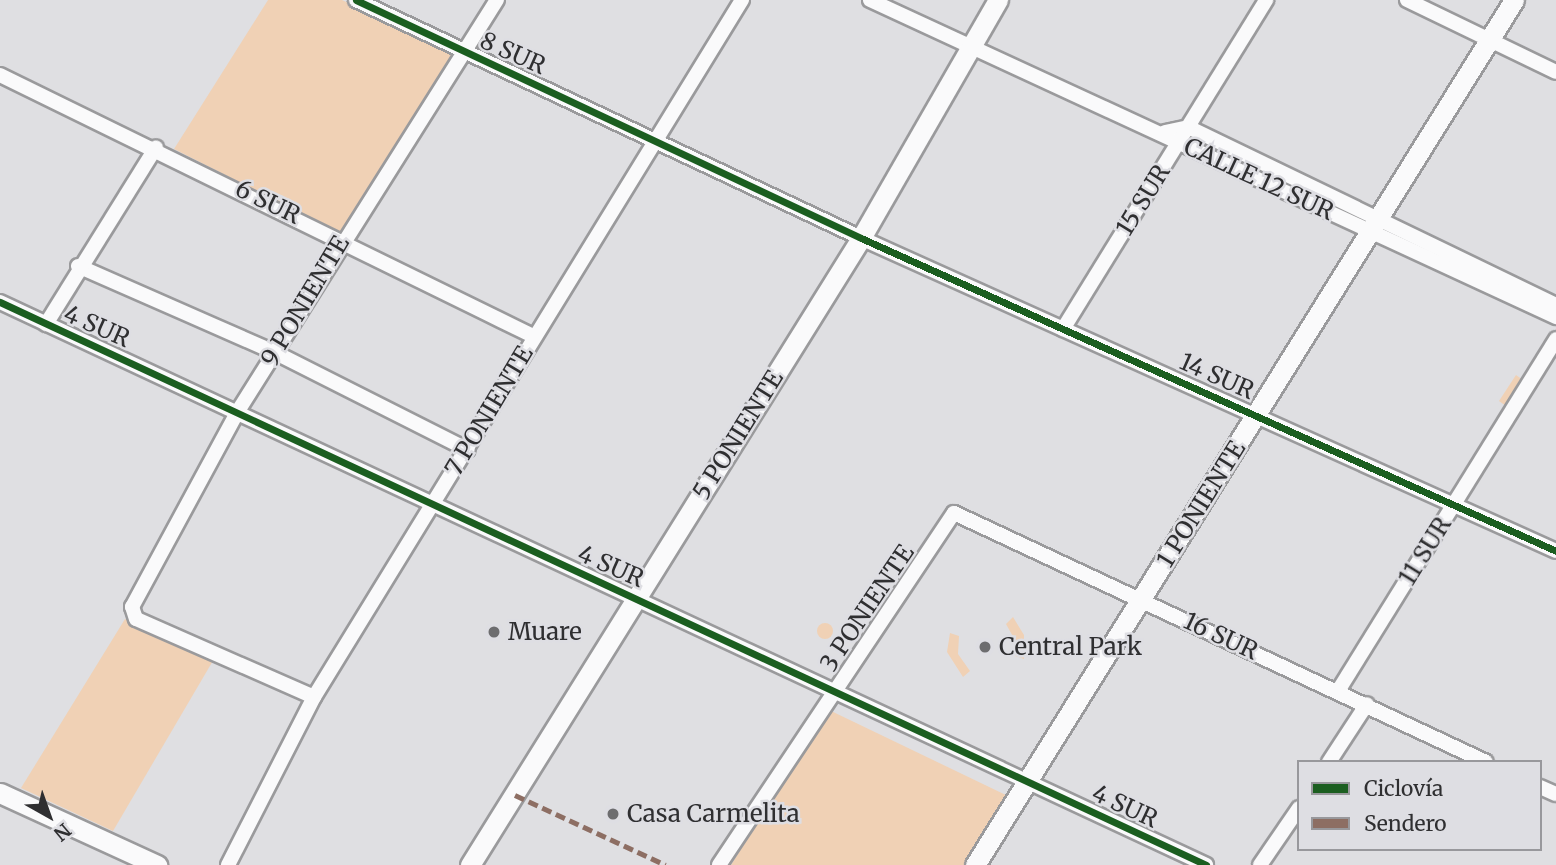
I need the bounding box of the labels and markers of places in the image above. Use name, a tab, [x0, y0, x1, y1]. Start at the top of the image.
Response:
place label: Muare	[508, 618, 582, 646]
marker: Muare	[486, 624, 502, 640]
place label: Central Park	[999, 633, 1142, 661]
marker: Central Park	[977, 639, 993, 655]
place label: Casa Carmelita	[627, 800, 800, 828]
marker: Casa Carmelita	[605, 806, 621, 822]

